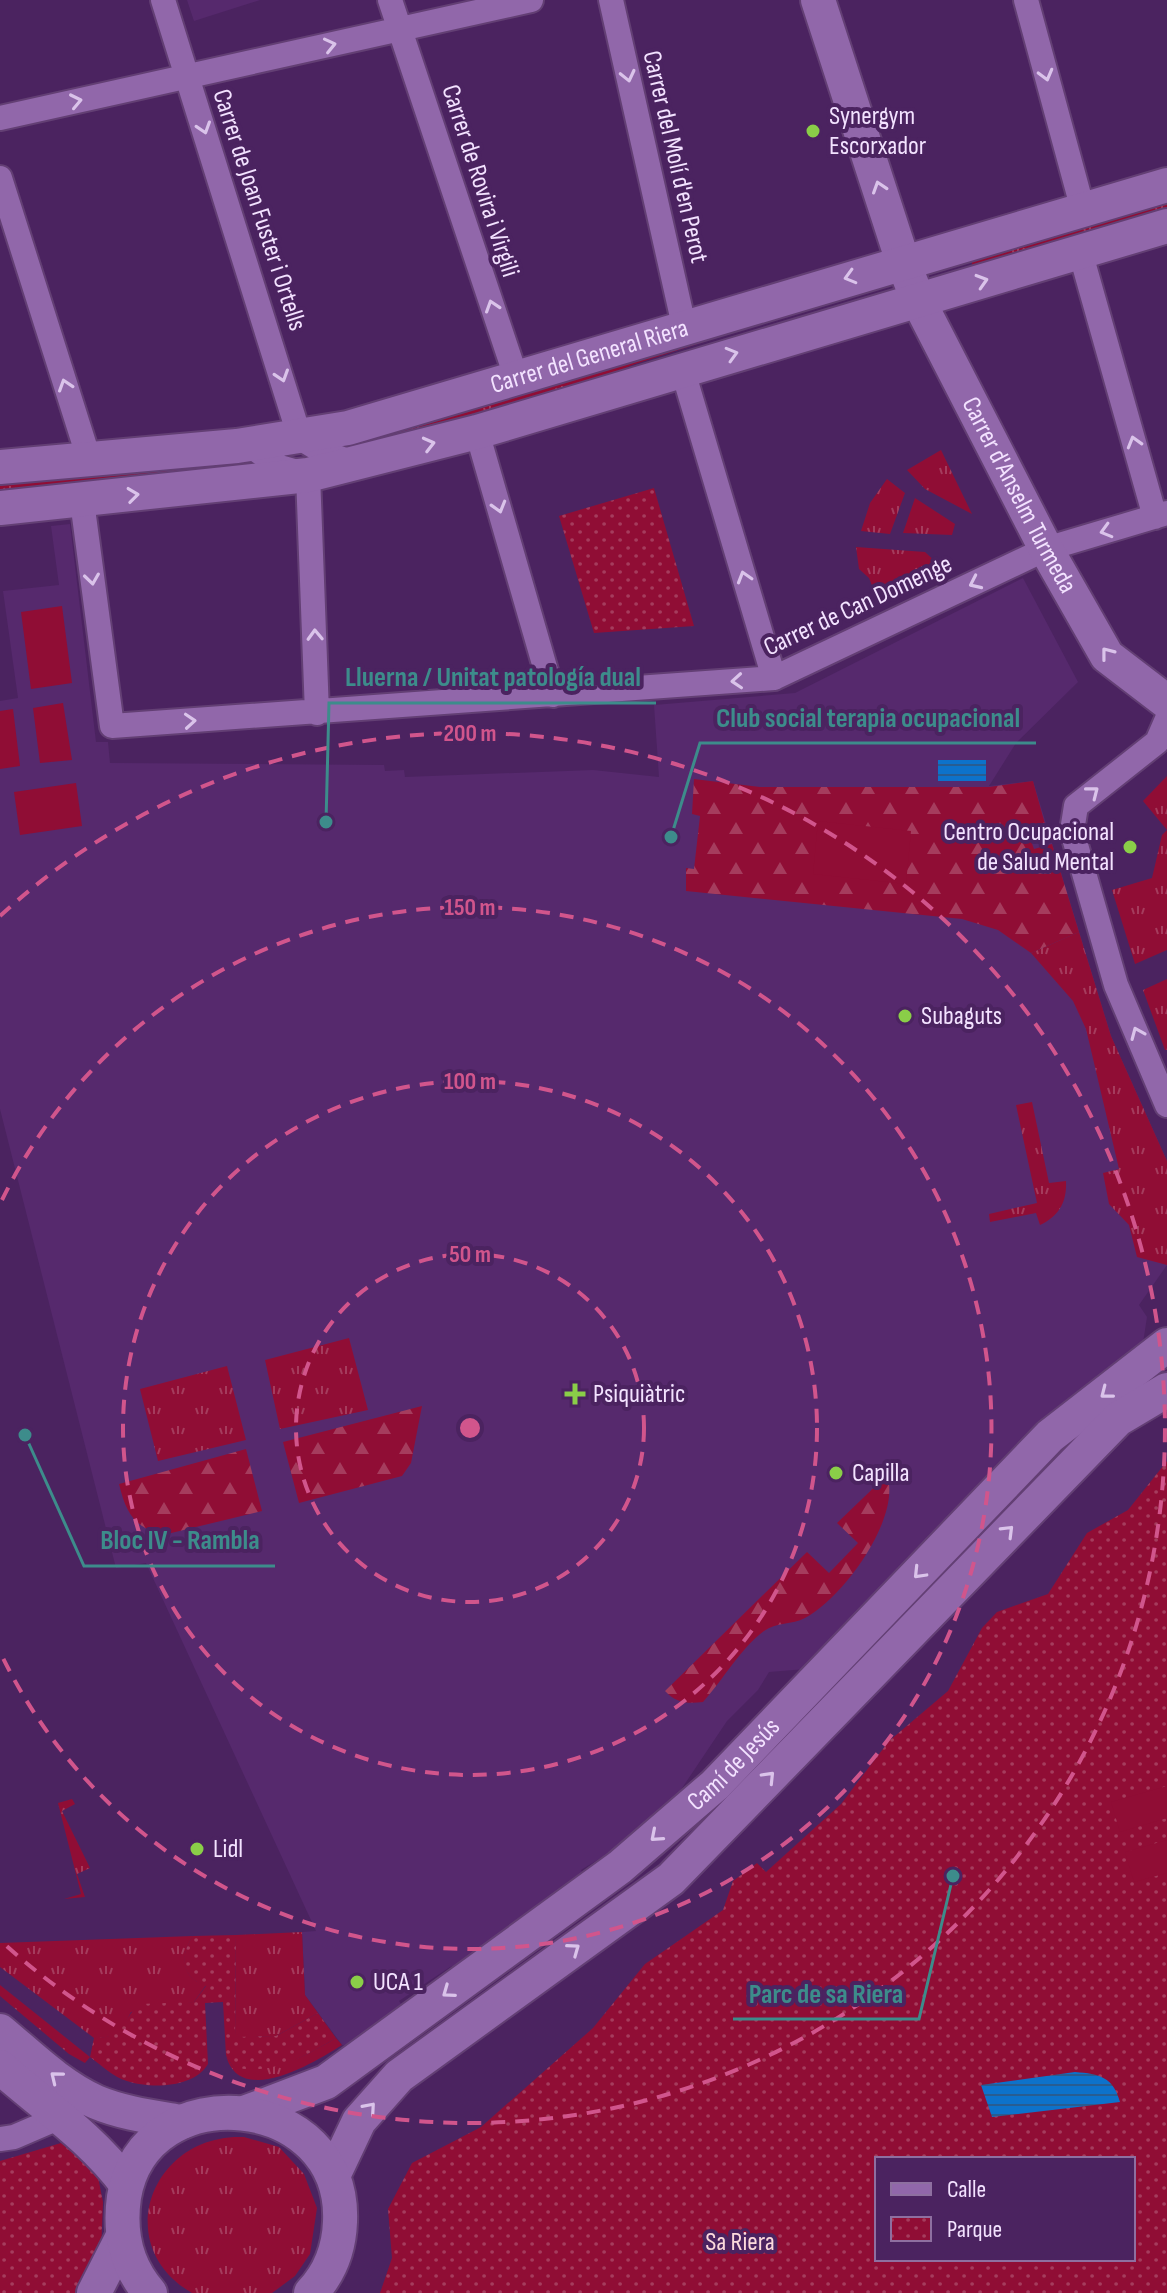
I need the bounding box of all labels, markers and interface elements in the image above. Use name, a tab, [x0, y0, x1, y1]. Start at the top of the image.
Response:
one-way arrow	[323, 37, 336, 54]
street label: Carrer del Molí d'en Perot	[636, 48, 715, 266]
one-way arrow	[1037, 68, 1054, 82]
one-way arrow	[619, 69, 636, 82]
street label: Carrer de Rovira i Virgili	[434, 81, 526, 281]
street label: Carrer de Joan Fuster i Ortells	[205, 85, 313, 335]
one-way arrow	[69, 93, 82, 110]
place label: Synergym Escorxador	[829, 101, 927, 162]
one-way arrow	[194, 120, 210, 134]
marker: Synergym Escorxador	[804, 122, 822, 140]
one-way arrow	[872, 181, 888, 195]
one-way arrow	[844, 268, 858, 284]
one-way arrow	[974, 274, 988, 290]
one-way arrow	[485, 300, 501, 314]
street label: Carrer del General Riera	[487, 312, 692, 400]
one-way arrow	[725, 347, 738, 363]
one-way arrow	[273, 368, 289, 382]
one-way arrow	[59, 379, 75, 393]
street label: Carrer d'Anselm Turmeda	[955, 392, 1083, 599]
one-way arrow	[1126, 435, 1143, 449]
one-way arrow	[422, 437, 436, 454]
one-way arrow	[127, 487, 140, 504]
one-way arrow	[489, 500, 506, 513]
one-way arrow	[1100, 522, 1114, 538]
street label: Carrer de Can Domenge	[759, 549, 957, 663]
one-way arrow	[737, 570, 753, 584]
one-way arrow	[83, 572, 100, 585]
one-way arrow	[969, 573, 984, 589]
one-way arrow	[306, 628, 323, 641]
one-way arrow	[1103, 647, 1117, 662]
callout: Lluerna / Unitat patología dual	[329, 651, 656, 703]
text: Lluerna / Unitat patología dual	[345, 661, 641, 694]
one-way arrow	[730, 672, 743, 689]
callout: Club social terapia ocupacional	[700, 691, 1036, 743]
text: Club social terapia ocupacional	[716, 702, 1020, 735]
one-way arrow	[184, 713, 197, 730]
text: 200 m	[443, 719, 497, 748]
one-way arrow	[1084, 787, 1098, 802]
place label: Centro Ocupacional de Salud Mental	[943, 817, 1114, 878]
marker: Centro Ocupacional de Salud Mental	[1121, 838, 1139, 856]
text: 150 m	[444, 893, 496, 922]
place label: Subaguts	[921, 1001, 1002, 1032]
marker: Subaguts	[896, 1007, 914, 1025]
one-way arrow	[1130, 1027, 1146, 1041]
text: 100 m	[444, 1067, 496, 1096]
text: 50 m	[449, 1240, 491, 1269]
place label: Psiquiàtric	[593, 1379, 685, 1410]
marker: Psiquiàtric	[564, 1383, 586, 1405]
one-way arrow	[1101, 1383, 1115, 1398]
centre of rings	[456, 1414, 484, 1442]
place label: Capilla	[852, 1458, 909, 1489]
marker: Capilla	[827, 1464, 845, 1482]
callout: Bloc IV - Rambla	[84, 1514, 275, 1566]
text: Bloc IV - Rambla	[100, 1524, 260, 1557]
one-way arrow	[999, 1526, 1014, 1540]
one-way arrow	[914, 1564, 928, 1579]
street label: Camí de Jesús	[681, 1711, 787, 1817]
one-way arrow	[760, 1772, 774, 1786]
one-way arrow	[651, 1826, 665, 1841]
place label: Lidl	[213, 1834, 243, 1865]
marker: Lidl	[188, 1840, 206, 1858]
one-way arrow	[566, 1944, 580, 1958]
place label: UCA 1	[373, 1967, 423, 1998]
callout: Parc de sa Riera	[733, 1967, 919, 2019]
marker: UCA 1	[348, 1973, 366, 1991]
text: Parc de sa Riera	[749, 1978, 903, 2011]
one-way arrow	[443, 1983, 457, 1997]
one-way arrow	[51, 2072, 66, 2087]
one-way arrow	[361, 2103, 375, 2118]
legend	[875, 2157, 1135, 2261]
text: Calle	[947, 2175, 986, 2204]
text: Parque	[947, 2215, 1002, 2244]
park label: Sa Riera	[705, 2227, 775, 2258]

